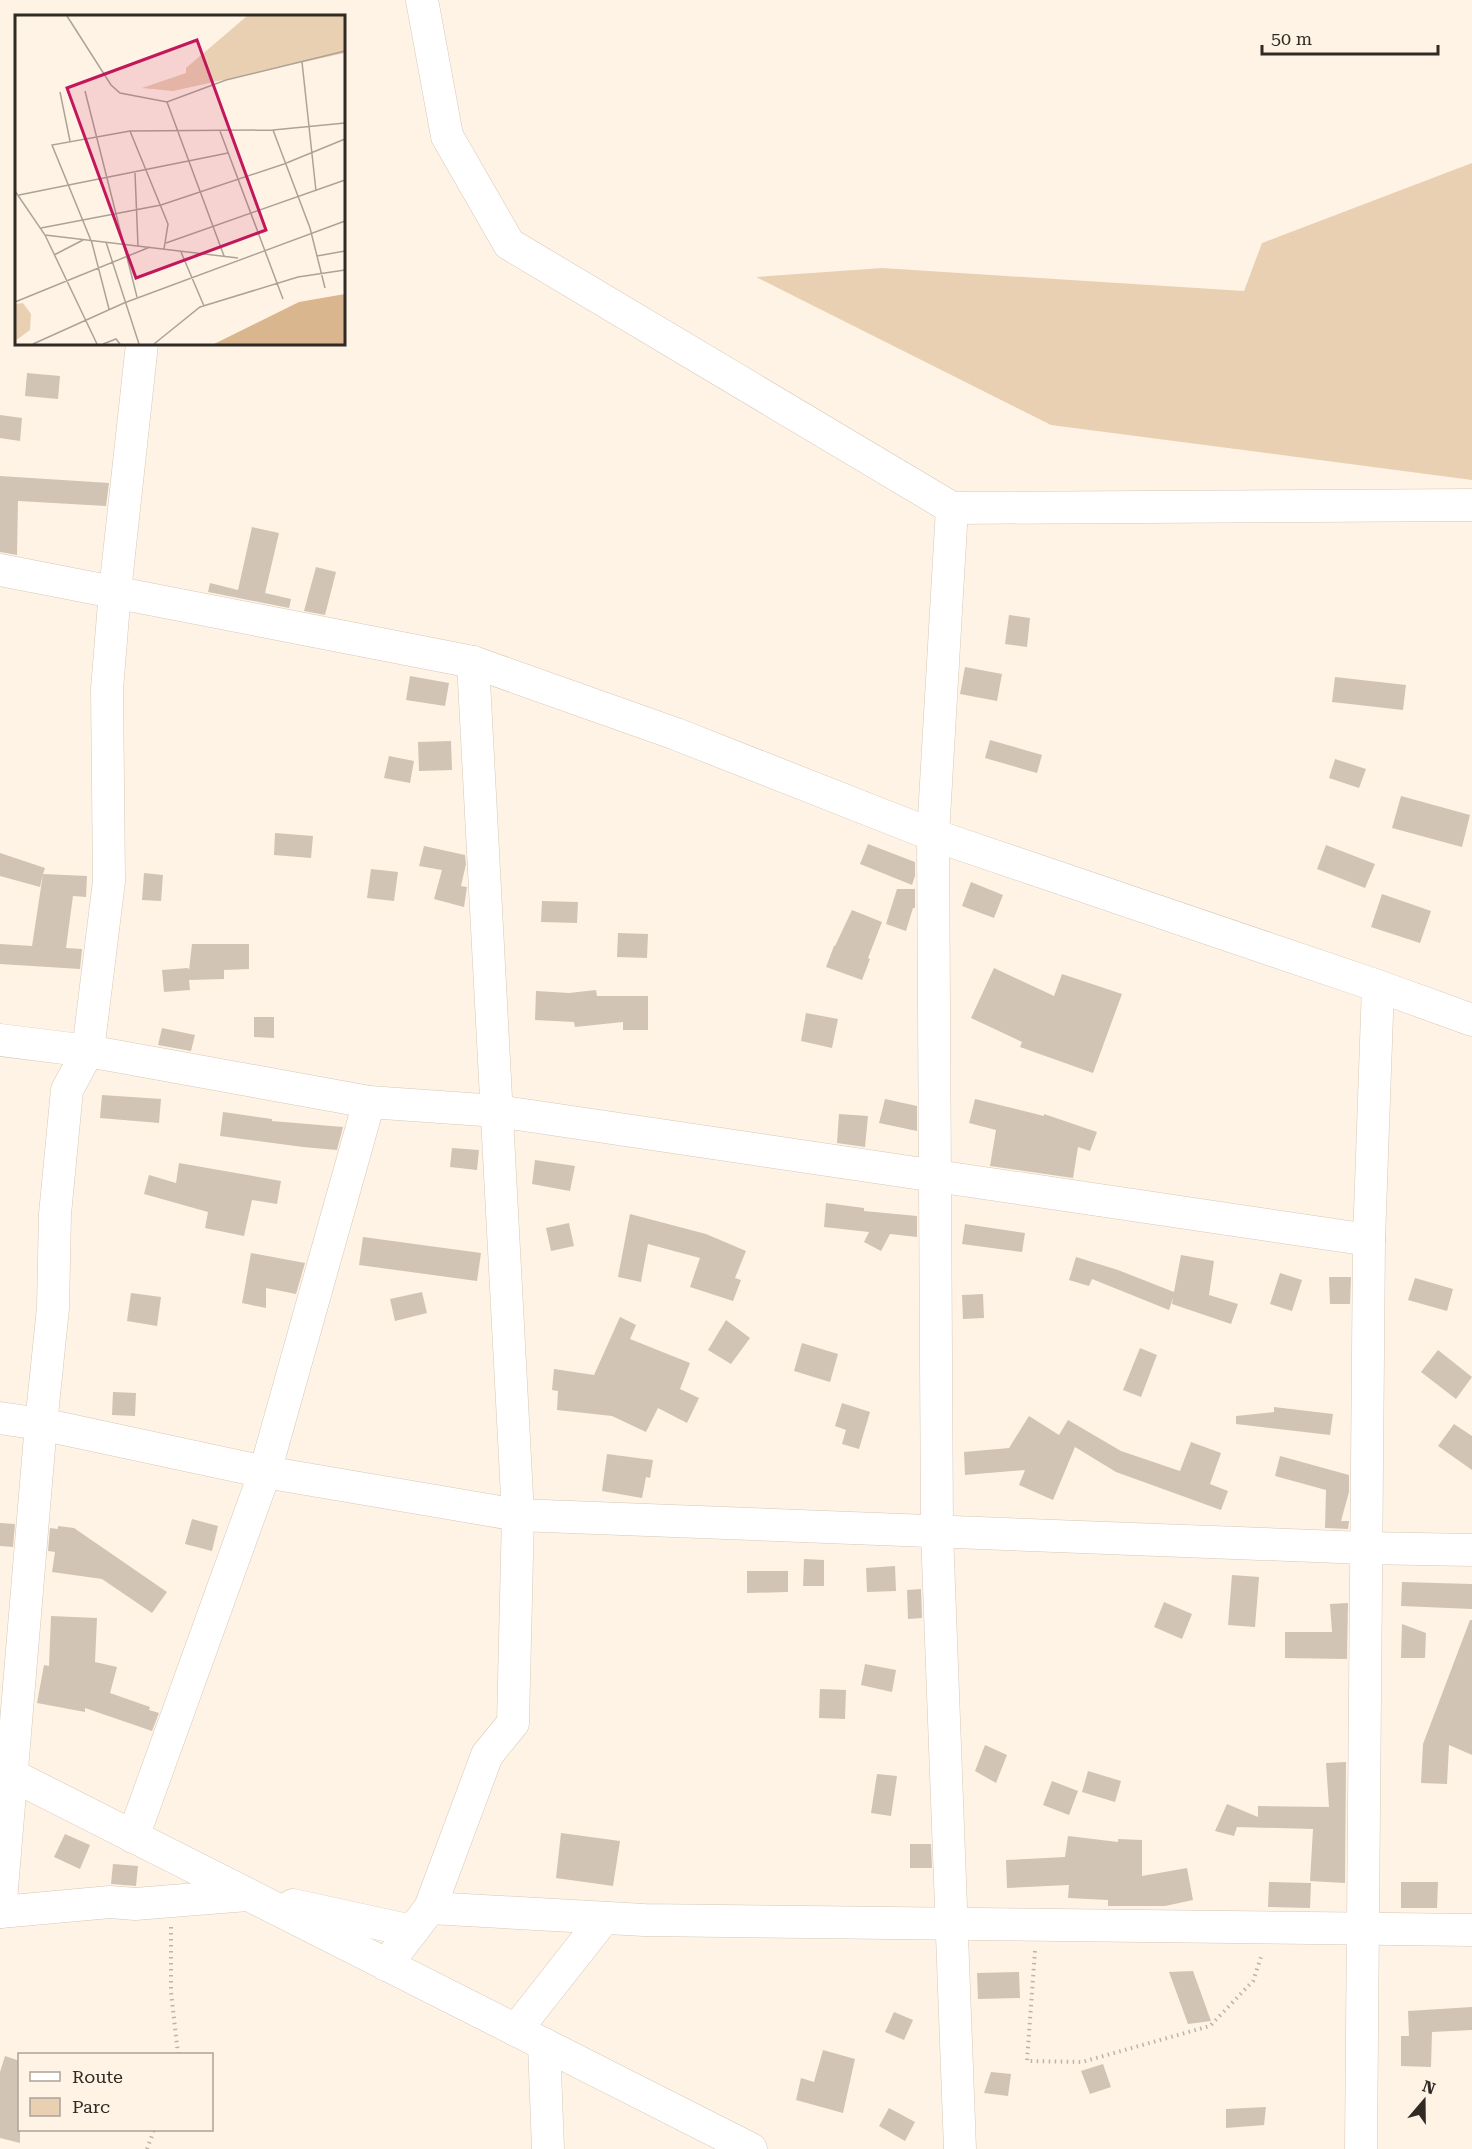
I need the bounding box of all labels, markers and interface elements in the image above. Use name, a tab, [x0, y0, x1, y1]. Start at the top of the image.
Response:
inset map	[15, 15, 345, 345]
scale bar	[1262, 18, 1438, 56]
text: 50 m	[1271, 28, 1312, 49]
legend	[18, 2053, 213, 2131]
text: Route	[72, 2066, 123, 2087]
north arrow	[1394, 2071, 1454, 2131]
text: N	[1420, 2076, 1438, 2098]
text: Parc	[72, 2096, 110, 2117]

